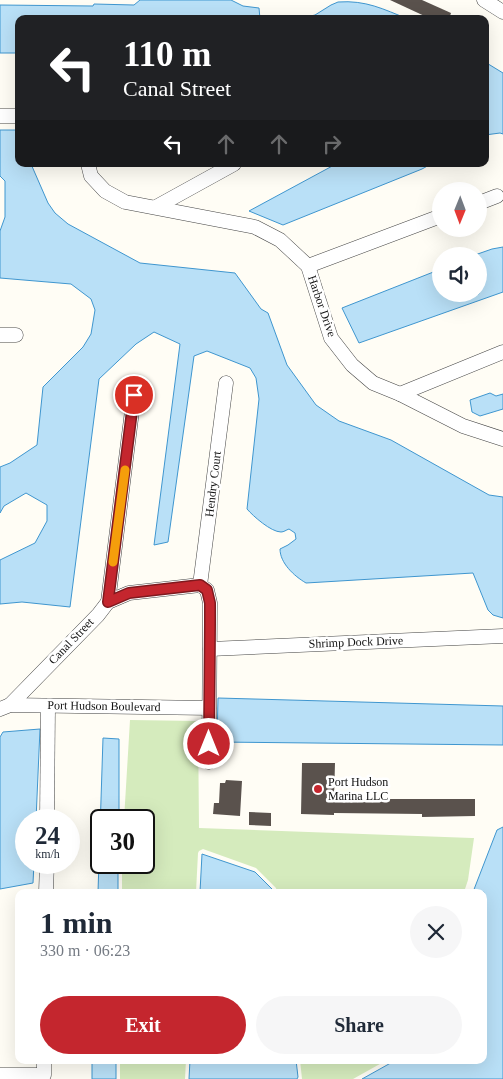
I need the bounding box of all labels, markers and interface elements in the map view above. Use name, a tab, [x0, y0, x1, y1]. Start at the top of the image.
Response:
icon: left	[40, 35, 105, 100]
text: 110 m	[123, 35, 211, 74]
text: Canal Street	[123, 76, 231, 101]
icon: left	[159, 130, 187, 158]
icon: ahead	[212, 130, 240, 158]
icon: ahead	[265, 130, 293, 158]
icon: right	[318, 130, 346, 158]
north arrow	[432, 182, 488, 238]
map controls	[432, 182, 487, 302]
button: sound	[432, 247, 487, 302]
street label: Harbor Drive	[305, 273, 339, 339]
pin	[113, 374, 155, 416]
icon: arrive	[120, 381, 148, 409]
street label: Hendry Court	[202, 450, 224, 518]
street label: Canal Street	[45, 614, 97, 667]
street label: Shrimp Dock Drive	[308, 633, 404, 651]
street label: Port Hudson Boulevard	[47, 698, 161, 714]
position arrow	[182, 717, 234, 769]
place label: Port Hudson Marina LLC	[328, 775, 388, 803]
marker: Port Hudson Marina LLC	[312, 783, 324, 795]
speed limit sign: 30	[90, 809, 155, 874]
text: 24	[35, 822, 60, 849]
text: km/h	[35, 847, 60, 861]
text: 1 min	[40, 906, 113, 939]
button: close	[410, 906, 462, 958]
text: 330 m · 06:23	[40, 942, 130, 959]
button: Exit	[40, 996, 246, 1054]
button: Share	[256, 996, 462, 1054]

